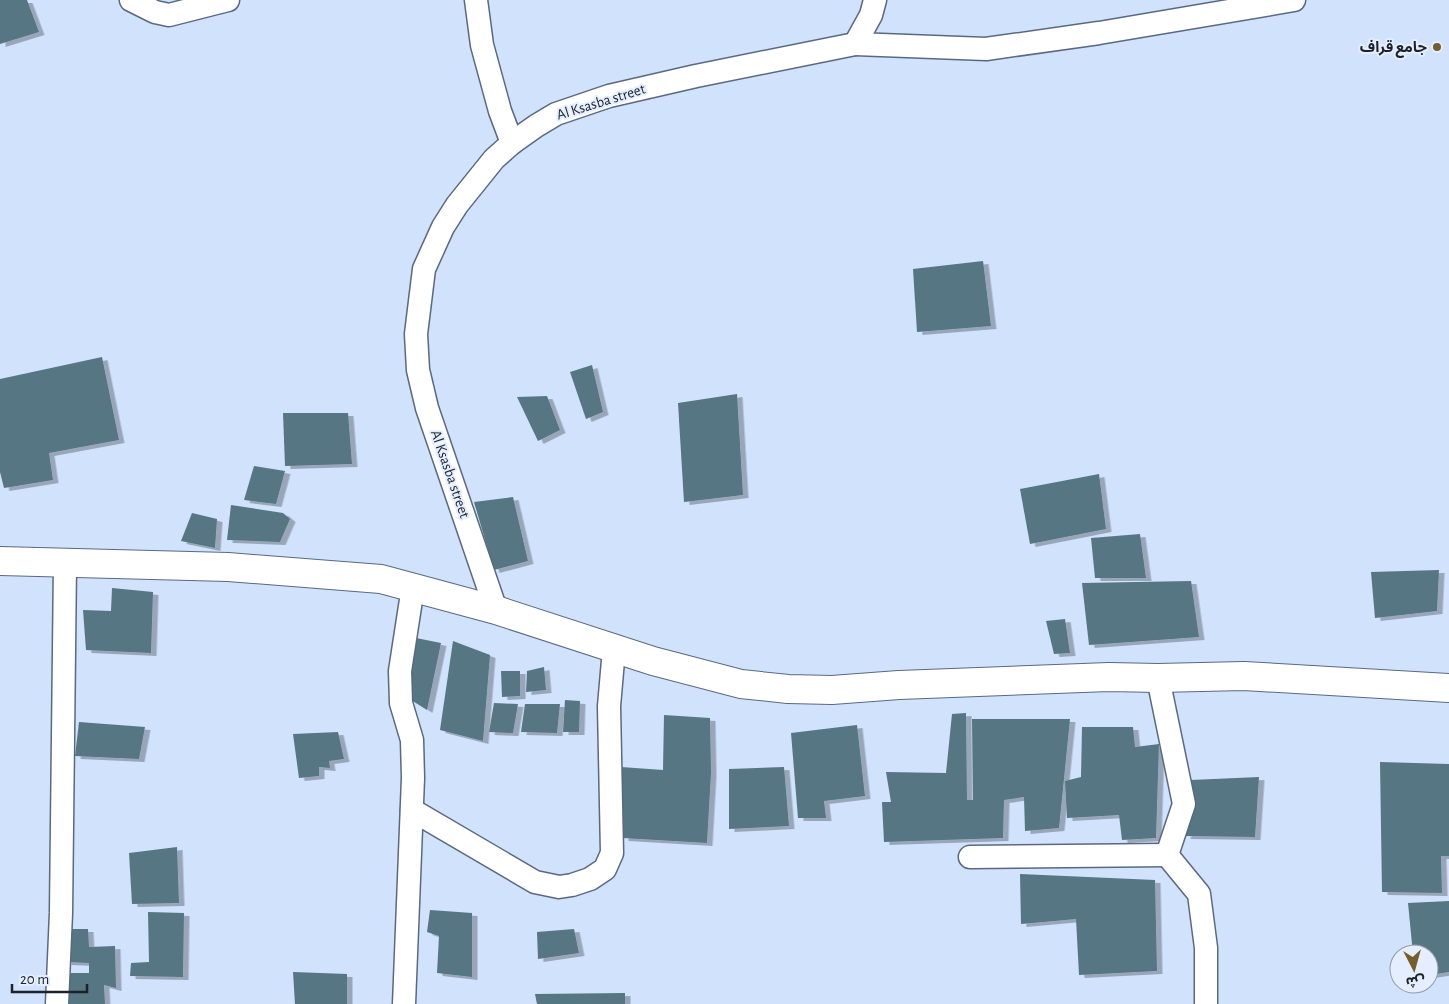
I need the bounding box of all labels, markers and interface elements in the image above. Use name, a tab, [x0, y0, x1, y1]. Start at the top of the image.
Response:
place label: جامع قراف	[1360, 39, 1428, 58]
marker: جامع قراف	[1431, 41, 1443, 53]
street label: Al Ksasba street	[555, 81, 647, 123]
street label: Al Ksasba street	[428, 428, 472, 520]
north arrow	[1389, 944, 1439, 994]
scale bar	[12, 962, 88, 994]
text: 20 m	[20, 972, 49, 987]
text: ش	[1405, 973, 1426, 989]

